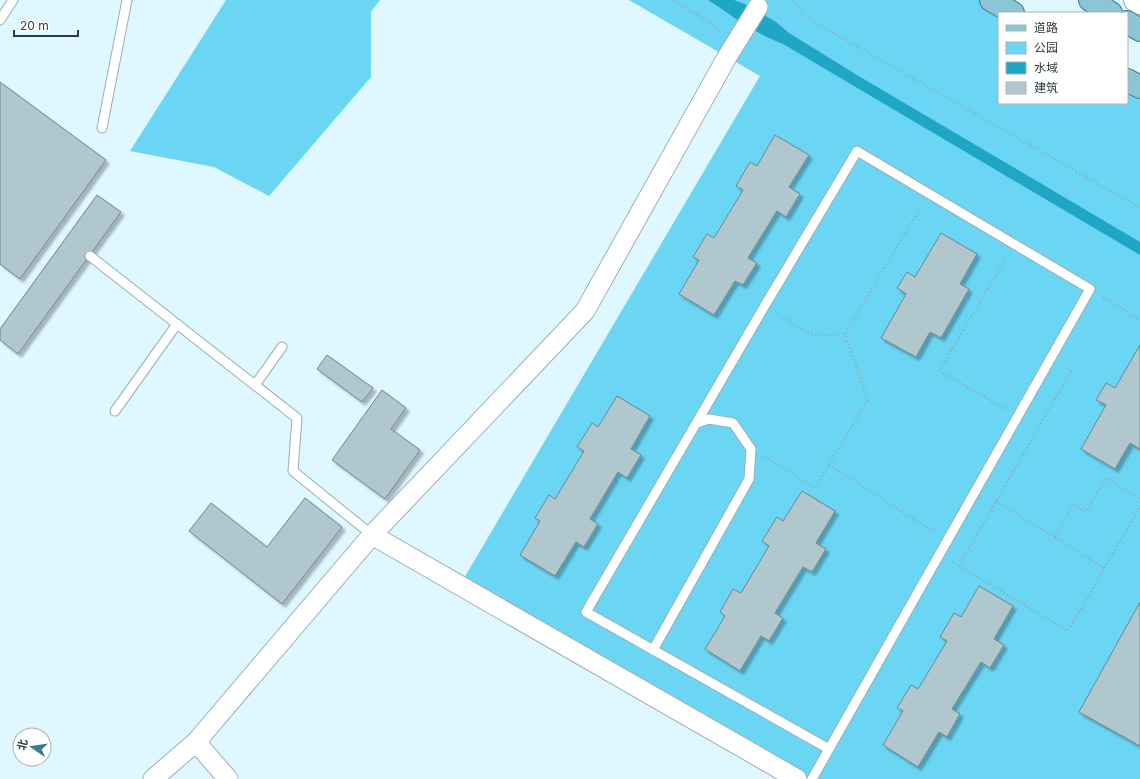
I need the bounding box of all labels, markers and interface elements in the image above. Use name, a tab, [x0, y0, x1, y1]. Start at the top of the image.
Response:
scale bar	[14, 12, 78, 38]
legend	[998, 12, 1128, 104]
text: 20 m	[20, 18, 49, 33]
text: 道路	[1034, 20, 1058, 35]
text: 公园	[1034, 40, 1058, 55]
text: 水域	[1034, 60, 1058, 75]
text: 建筑	[1034, 80, 1058, 95]
north arrow	[12, 727, 52, 767]
text: 北	[14, 738, 30, 752]

